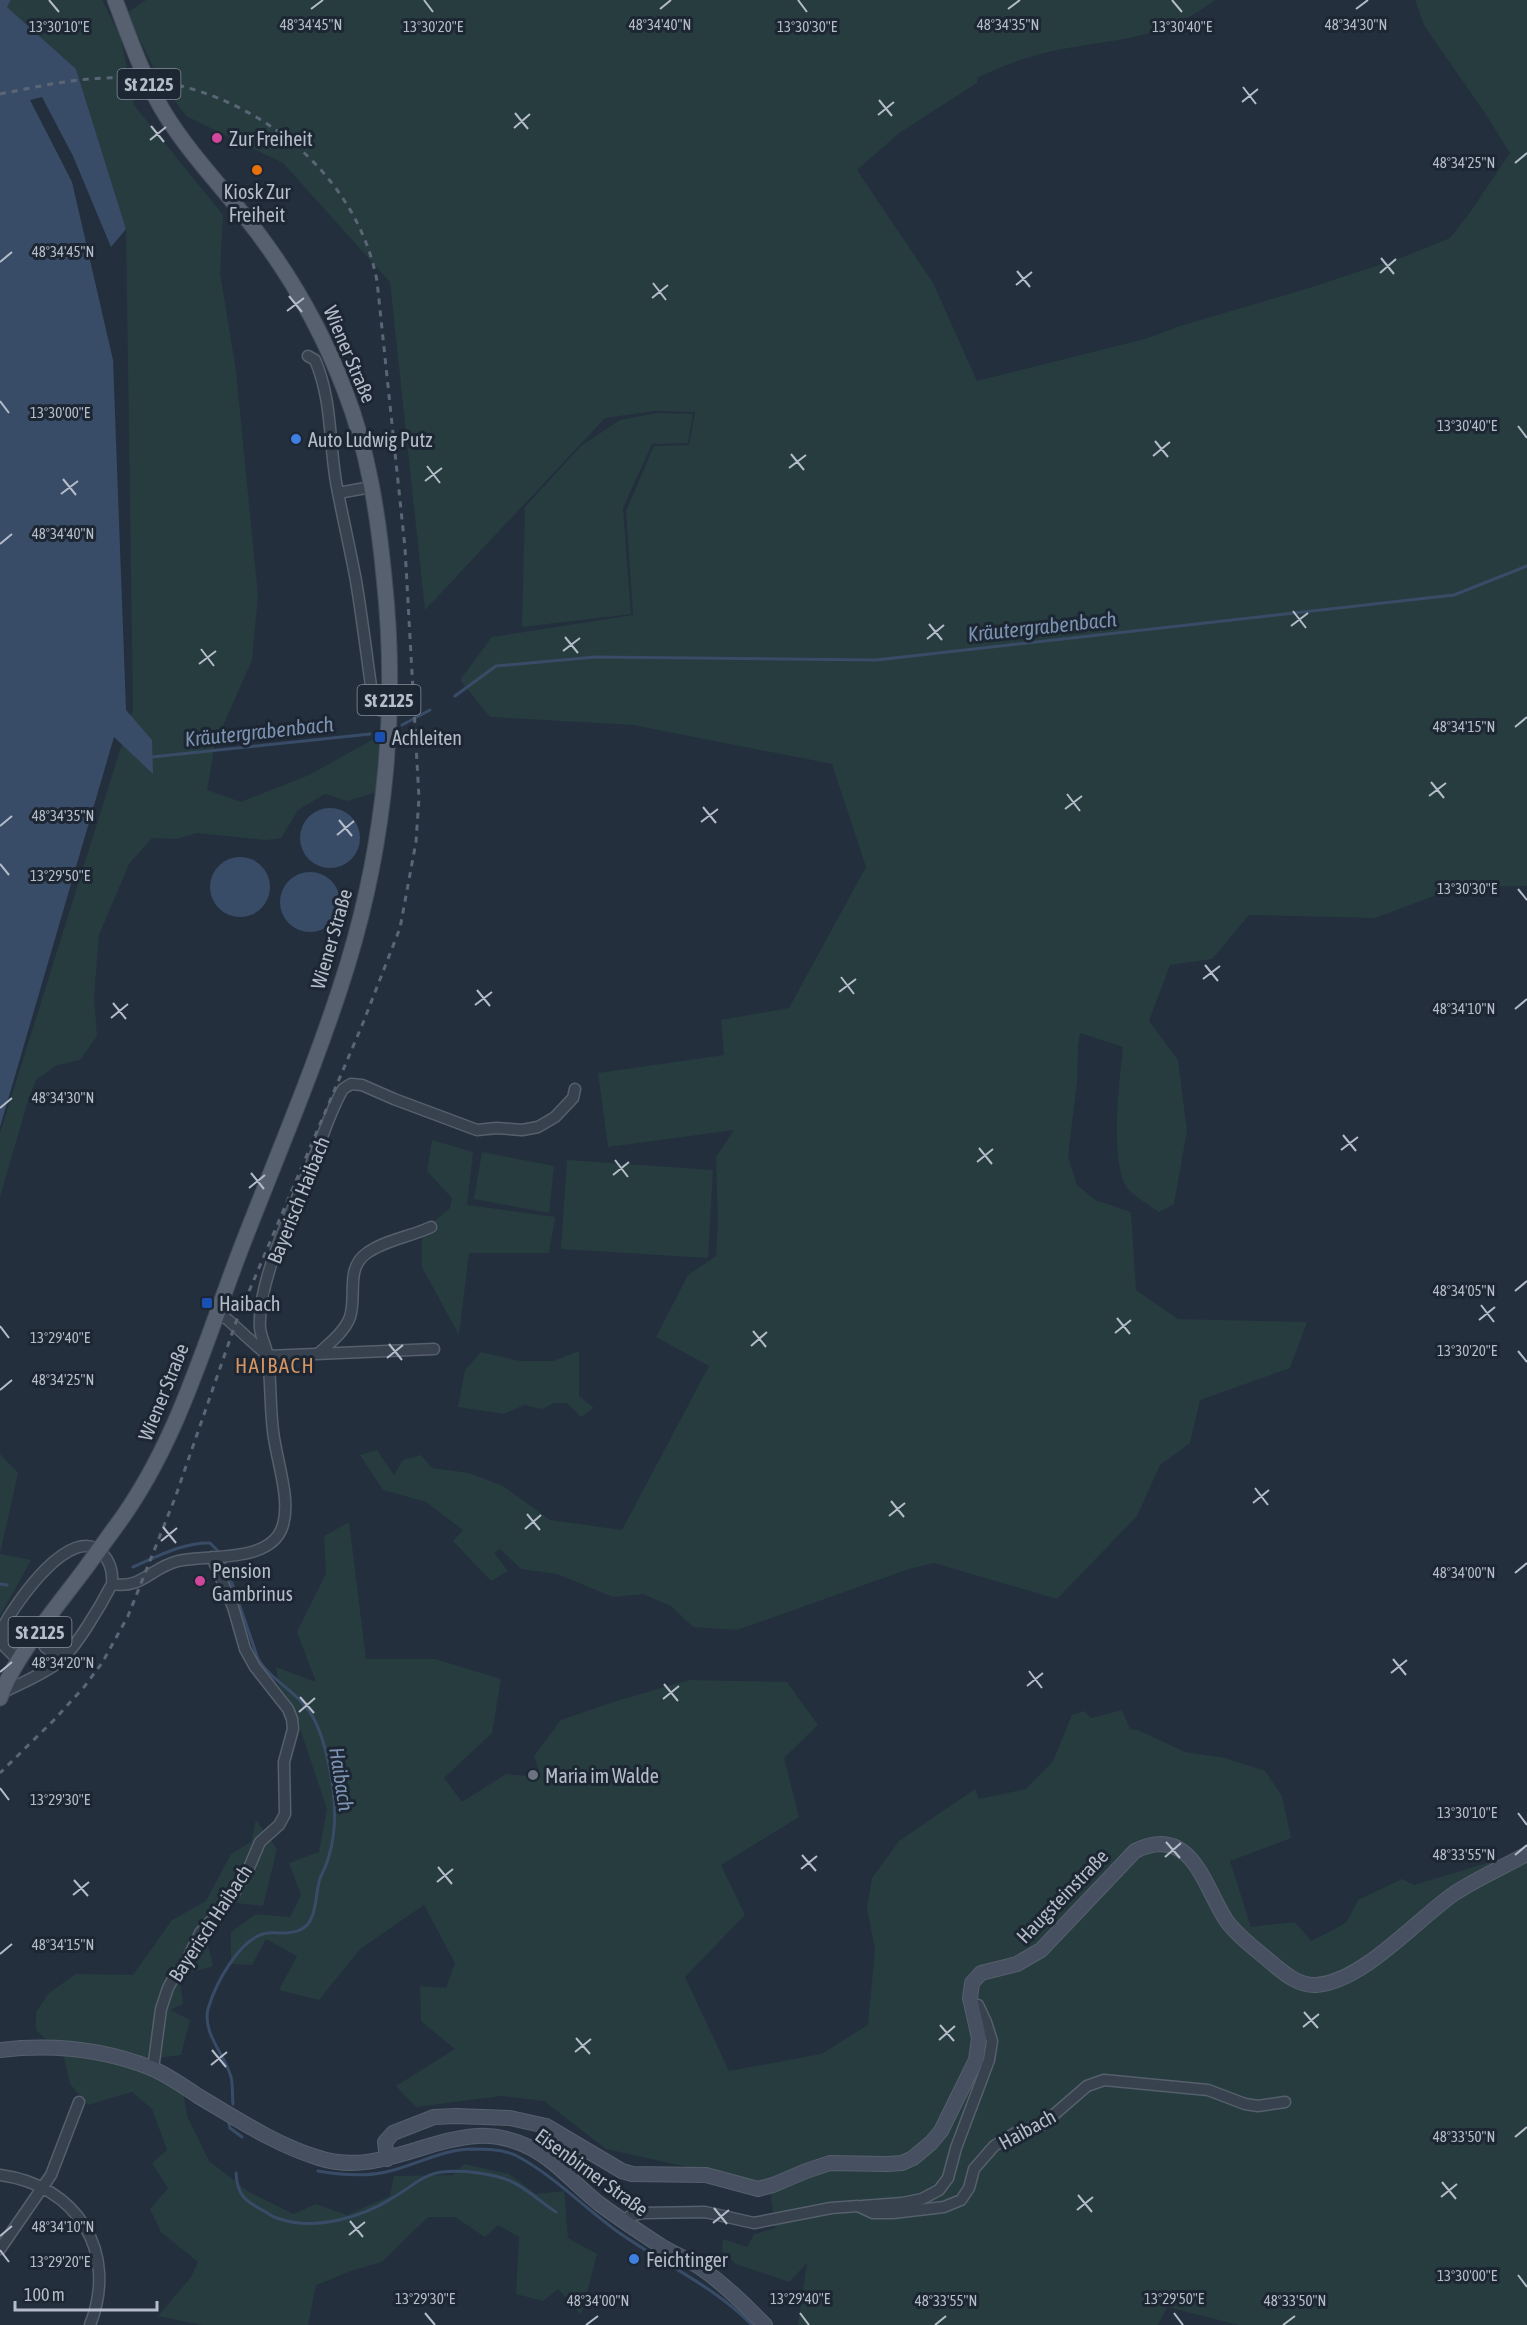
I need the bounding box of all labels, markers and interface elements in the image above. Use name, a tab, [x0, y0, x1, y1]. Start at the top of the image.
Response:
text: 48°34'45"N	[280, 16, 342, 33]
text: 48°34'40"N	[629, 16, 691, 33]
text: 48°34'35"N	[977, 16, 1039, 33]
text: 48°34'30"N	[1325, 16, 1387, 33]
text: 13°30'10"E	[29, 18, 90, 35]
text: 13°30'20"E	[403, 18, 464, 35]
text: 13°30'30"E	[777, 18, 838, 35]
text: 13°30'40"E	[1152, 18, 1213, 35]
road number: St 2125	[118, 69, 180, 99]
place label: Zur Freiheit	[229, 127, 313, 150]
marker: Zur Freiheit	[210, 131, 224, 145]
text: 48°34'25"N	[1433, 154, 1495, 171]
marker: Kiosk Zur Freiheit	[250, 163, 264, 177]
place label: Kiosk Zur Freiheit	[224, 180, 292, 226]
text: 48°34'45"N	[32, 243, 94, 260]
street label: Wiener Straße	[319, 302, 381, 406]
text: 13°30'00"E	[30, 404, 91, 421]
text: 13°30'40"E	[1437, 417, 1498, 434]
place label: Auto Ludwig Putz	[308, 428, 432, 451]
marker: Auto Ludwig Putz	[289, 432, 303, 446]
text: 48°34'40"N	[32, 525, 94, 542]
water label: Kräutergrabenbach	[967, 606, 1117, 646]
road number: St 2125	[358, 685, 420, 715]
water label: Kräutergrabenbach	[184, 711, 334, 751]
text: 48°34'15"N	[1433, 718, 1495, 735]
place label: Achleiten	[392, 726, 462, 749]
marker: Achleiten	[373, 730, 387, 744]
text: 48°34'35"N	[32, 807, 94, 824]
text: 13°29'50"E	[30, 867, 91, 884]
text: 13°30'30"E	[1437, 880, 1498, 897]
street label: Wiener Straße	[306, 886, 356, 992]
text: 48°34'10"N	[1433, 1000, 1495, 1017]
text: 48°34'30"N	[32, 1089, 94, 1106]
street label: Bayerisch Haibach	[262, 1133, 334, 1267]
text: 48°34'05"N	[1433, 1282, 1495, 1299]
place label: Haibach	[219, 1292, 280, 1315]
marker: Haibach	[200, 1296, 214, 1310]
text: 13°29'40"E	[30, 1329, 91, 1346]
street label: Wiener Straße	[133, 1340, 193, 1444]
text: 13°30'20"E	[1437, 1342, 1498, 1359]
district label: HAIBACH	[235, 1353, 315, 1377]
text: 48°34'25"N	[32, 1371, 94, 1388]
place label: Pension Gambrinus	[212, 1559, 293, 1605]
text: 48°34'00"N	[1433, 1564, 1495, 1581]
marker: Pension Gambrinus	[193, 1574, 207, 1588]
road number: St 2125	[9, 1617, 72, 1647]
text: 48°34'20"N	[32, 1654, 94, 1671]
water label: Haibach	[325, 1745, 359, 1813]
place label: Maria im Walde	[545, 1764, 659, 1787]
marker: Maria im Walde	[526, 1768, 540, 1782]
text: 13°29'30"E	[30, 1791, 91, 1808]
text: 13°30'10"E	[1437, 1804, 1498, 1821]
street label: Haugsteinstraße	[1012, 1844, 1112, 1948]
text: 48°33'55"N	[1433, 1846, 1495, 1863]
street label: Bayerisch Haibach	[164, 1860, 256, 1986]
text: 48°34'15"N	[32, 1936, 94, 1953]
street label: Haibach	[995, 2104, 1059, 2154]
street label: Eisenbirner Straße	[531, 2123, 653, 2221]
text: 48°33'50"N	[1433, 2128, 1495, 2145]
text: 48°34'10"N	[32, 2218, 94, 2235]
place label: Feichtinger	[646, 2248, 729, 2271]
marker: Feichtinger	[627, 2252, 641, 2266]
text: 13°29'20"E	[30, 2253, 91, 2270]
text: 13°30'00"E	[1437, 2267, 1498, 2284]
scale bar	[15, 2274, 158, 2312]
text: 100 m	[24, 2284, 65, 2305]
text: 13°29'30"E	[395, 2290, 456, 2307]
text: 13°29'40"E	[770, 2290, 831, 2307]
text: 13°29'50"E	[1144, 2290, 1205, 2307]
text: 48°34'00"N	[567, 2292, 629, 2309]
text: 48°33'55"N	[915, 2292, 977, 2309]
text: 48°33'50"N	[1264, 2292, 1326, 2309]

